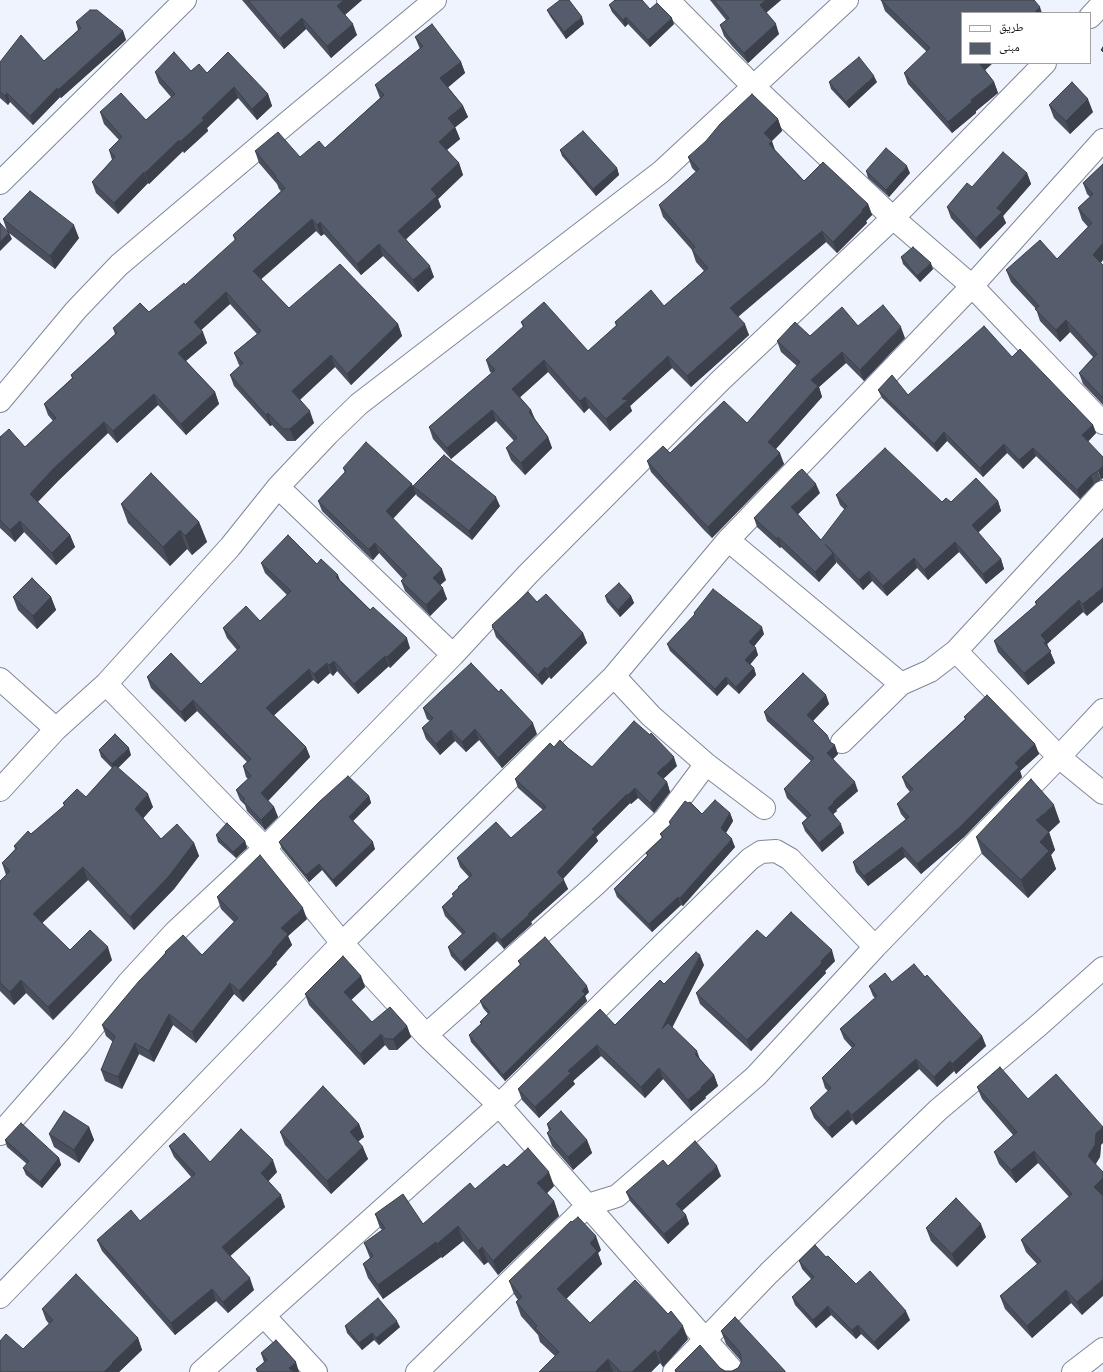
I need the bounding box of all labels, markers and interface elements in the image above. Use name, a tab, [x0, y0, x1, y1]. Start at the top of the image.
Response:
legend	[961, 12, 1091, 64]
text: طريق	[999, 20, 1024, 34]
text: مبنى	[999, 40, 1020, 54]

